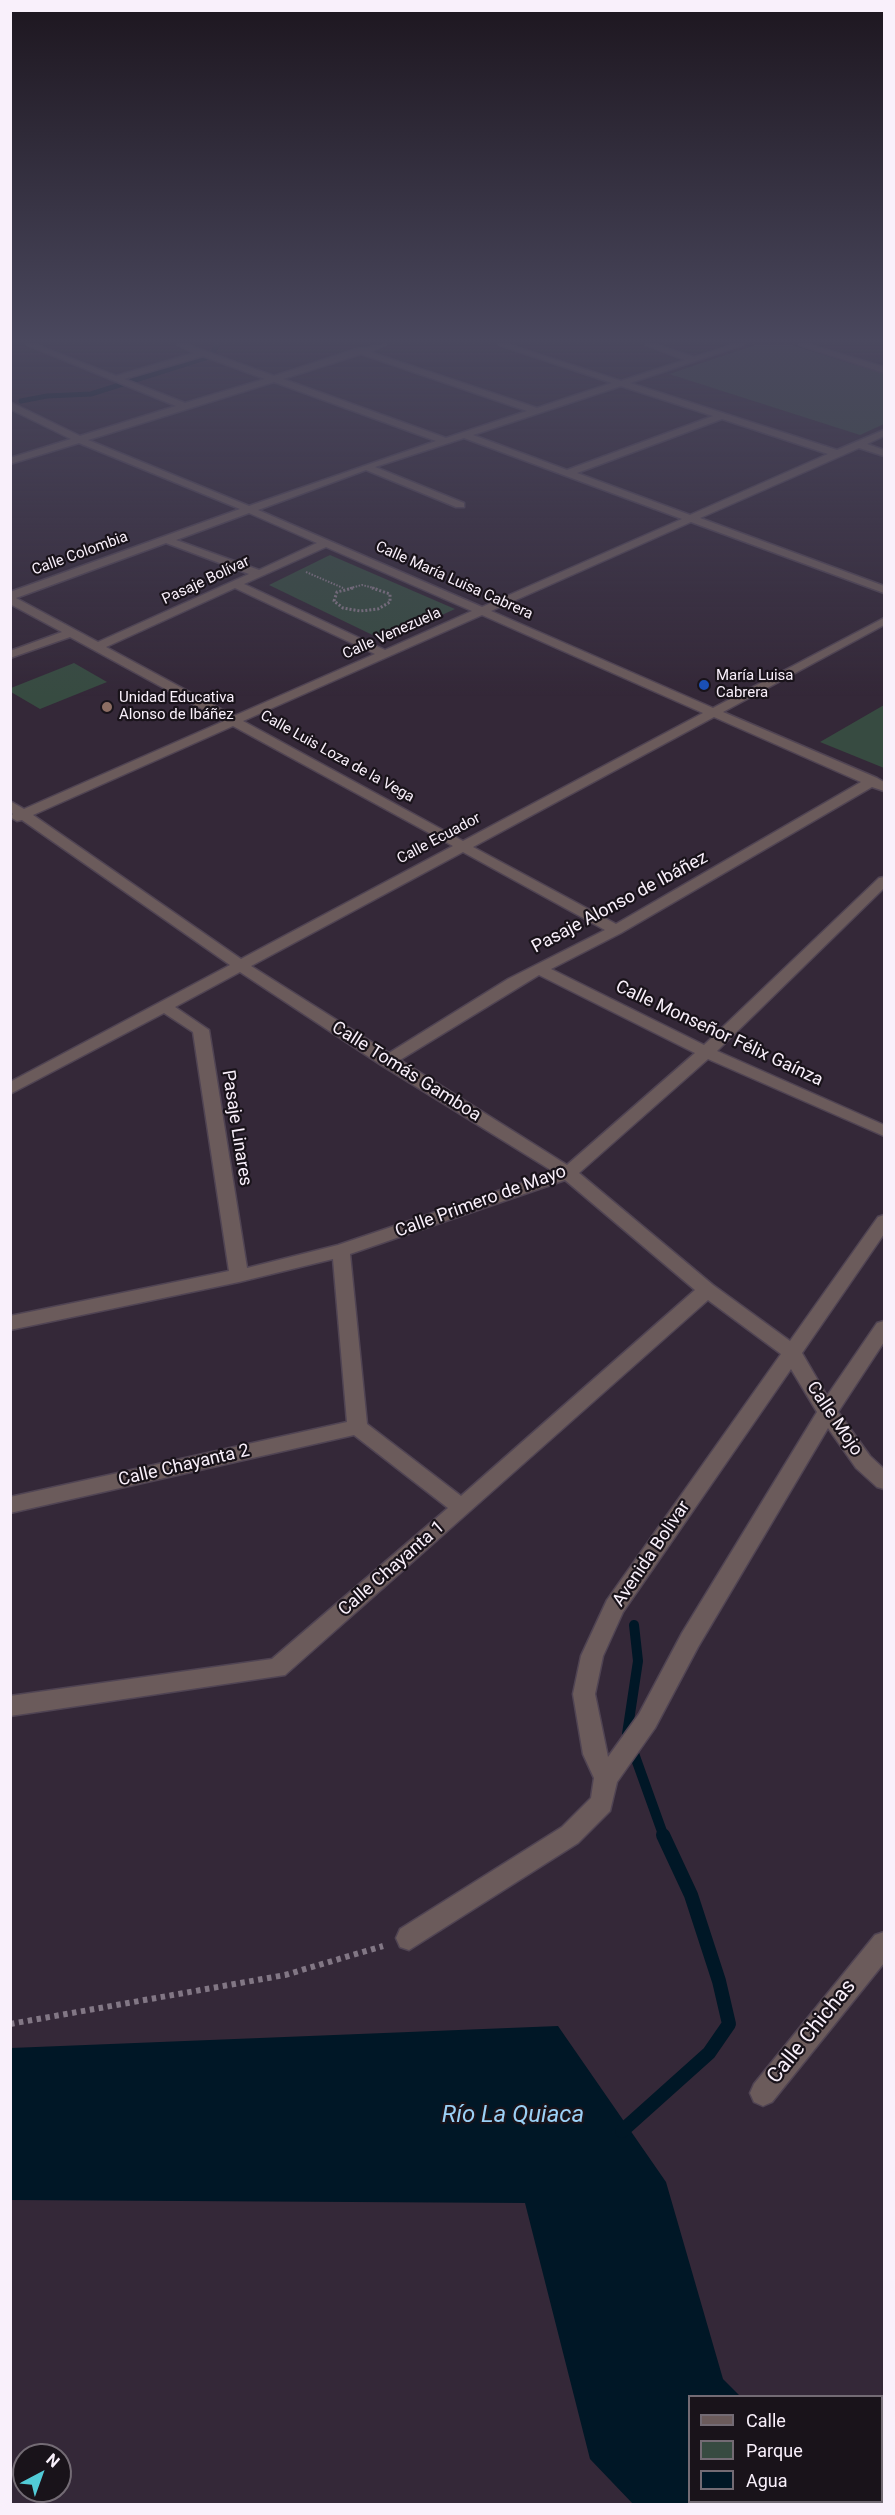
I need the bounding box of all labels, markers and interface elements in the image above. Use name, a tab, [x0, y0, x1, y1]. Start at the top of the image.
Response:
street label: Calle Colombia	[30, 528, 130, 580]
street label: Calle María Luisa Cabrera	[373, 538, 535, 624]
street label: Pasaje Bolívar	[159, 553, 253, 609]
street label: Calle Venezuela	[340, 604, 444, 664]
place label: María Luisa Cabrera	[716, 667, 794, 702]
marker: María Luisa Cabrera	[697, 678, 711, 692]
place label: Unidad Educativa Alonso de Ibáñez	[119, 689, 234, 724]
marker: Unidad Educativa Alonso de Ibáñez	[100, 700, 114, 714]
street label: Calle Luis Loza de la Vega	[257, 707, 417, 807]
street label: Calle Ecuador	[394, 810, 484, 868]
street label: Pasaje Alonso de Ibáñez	[528, 847, 712, 959]
street label: Calle Monseñor Félix Gaínza	[612, 976, 826, 1092]
street label: Calle Tomás Gamboa	[327, 1017, 485, 1127]
street label: Pasaje Linares	[216, 1069, 256, 1187]
street label: Calle Primero de Mayo	[393, 1161, 569, 1243]
street label: Calle Mojo	[801, 1378, 867, 1460]
street label: Calle Chayanta 2	[116, 1440, 252, 1492]
street label: Avenida Bolivar	[609, 1497, 695, 1611]
street label: Calle Chayanta 1	[334, 1517, 450, 1621]
street label: Calle Chichas	[762, 1975, 862, 2089]
water label: Río La Quiaca	[442, 2102, 584, 2130]
legend	[688, 2395, 883, 2503]
text: Calle	[746, 2410, 786, 2431]
text: Parque	[746, 2440, 803, 2461]
north arrow	[12, 2443, 72, 2503]
text: N	[42, 2450, 63, 2471]
text: Agua	[746, 2470, 788, 2491]

